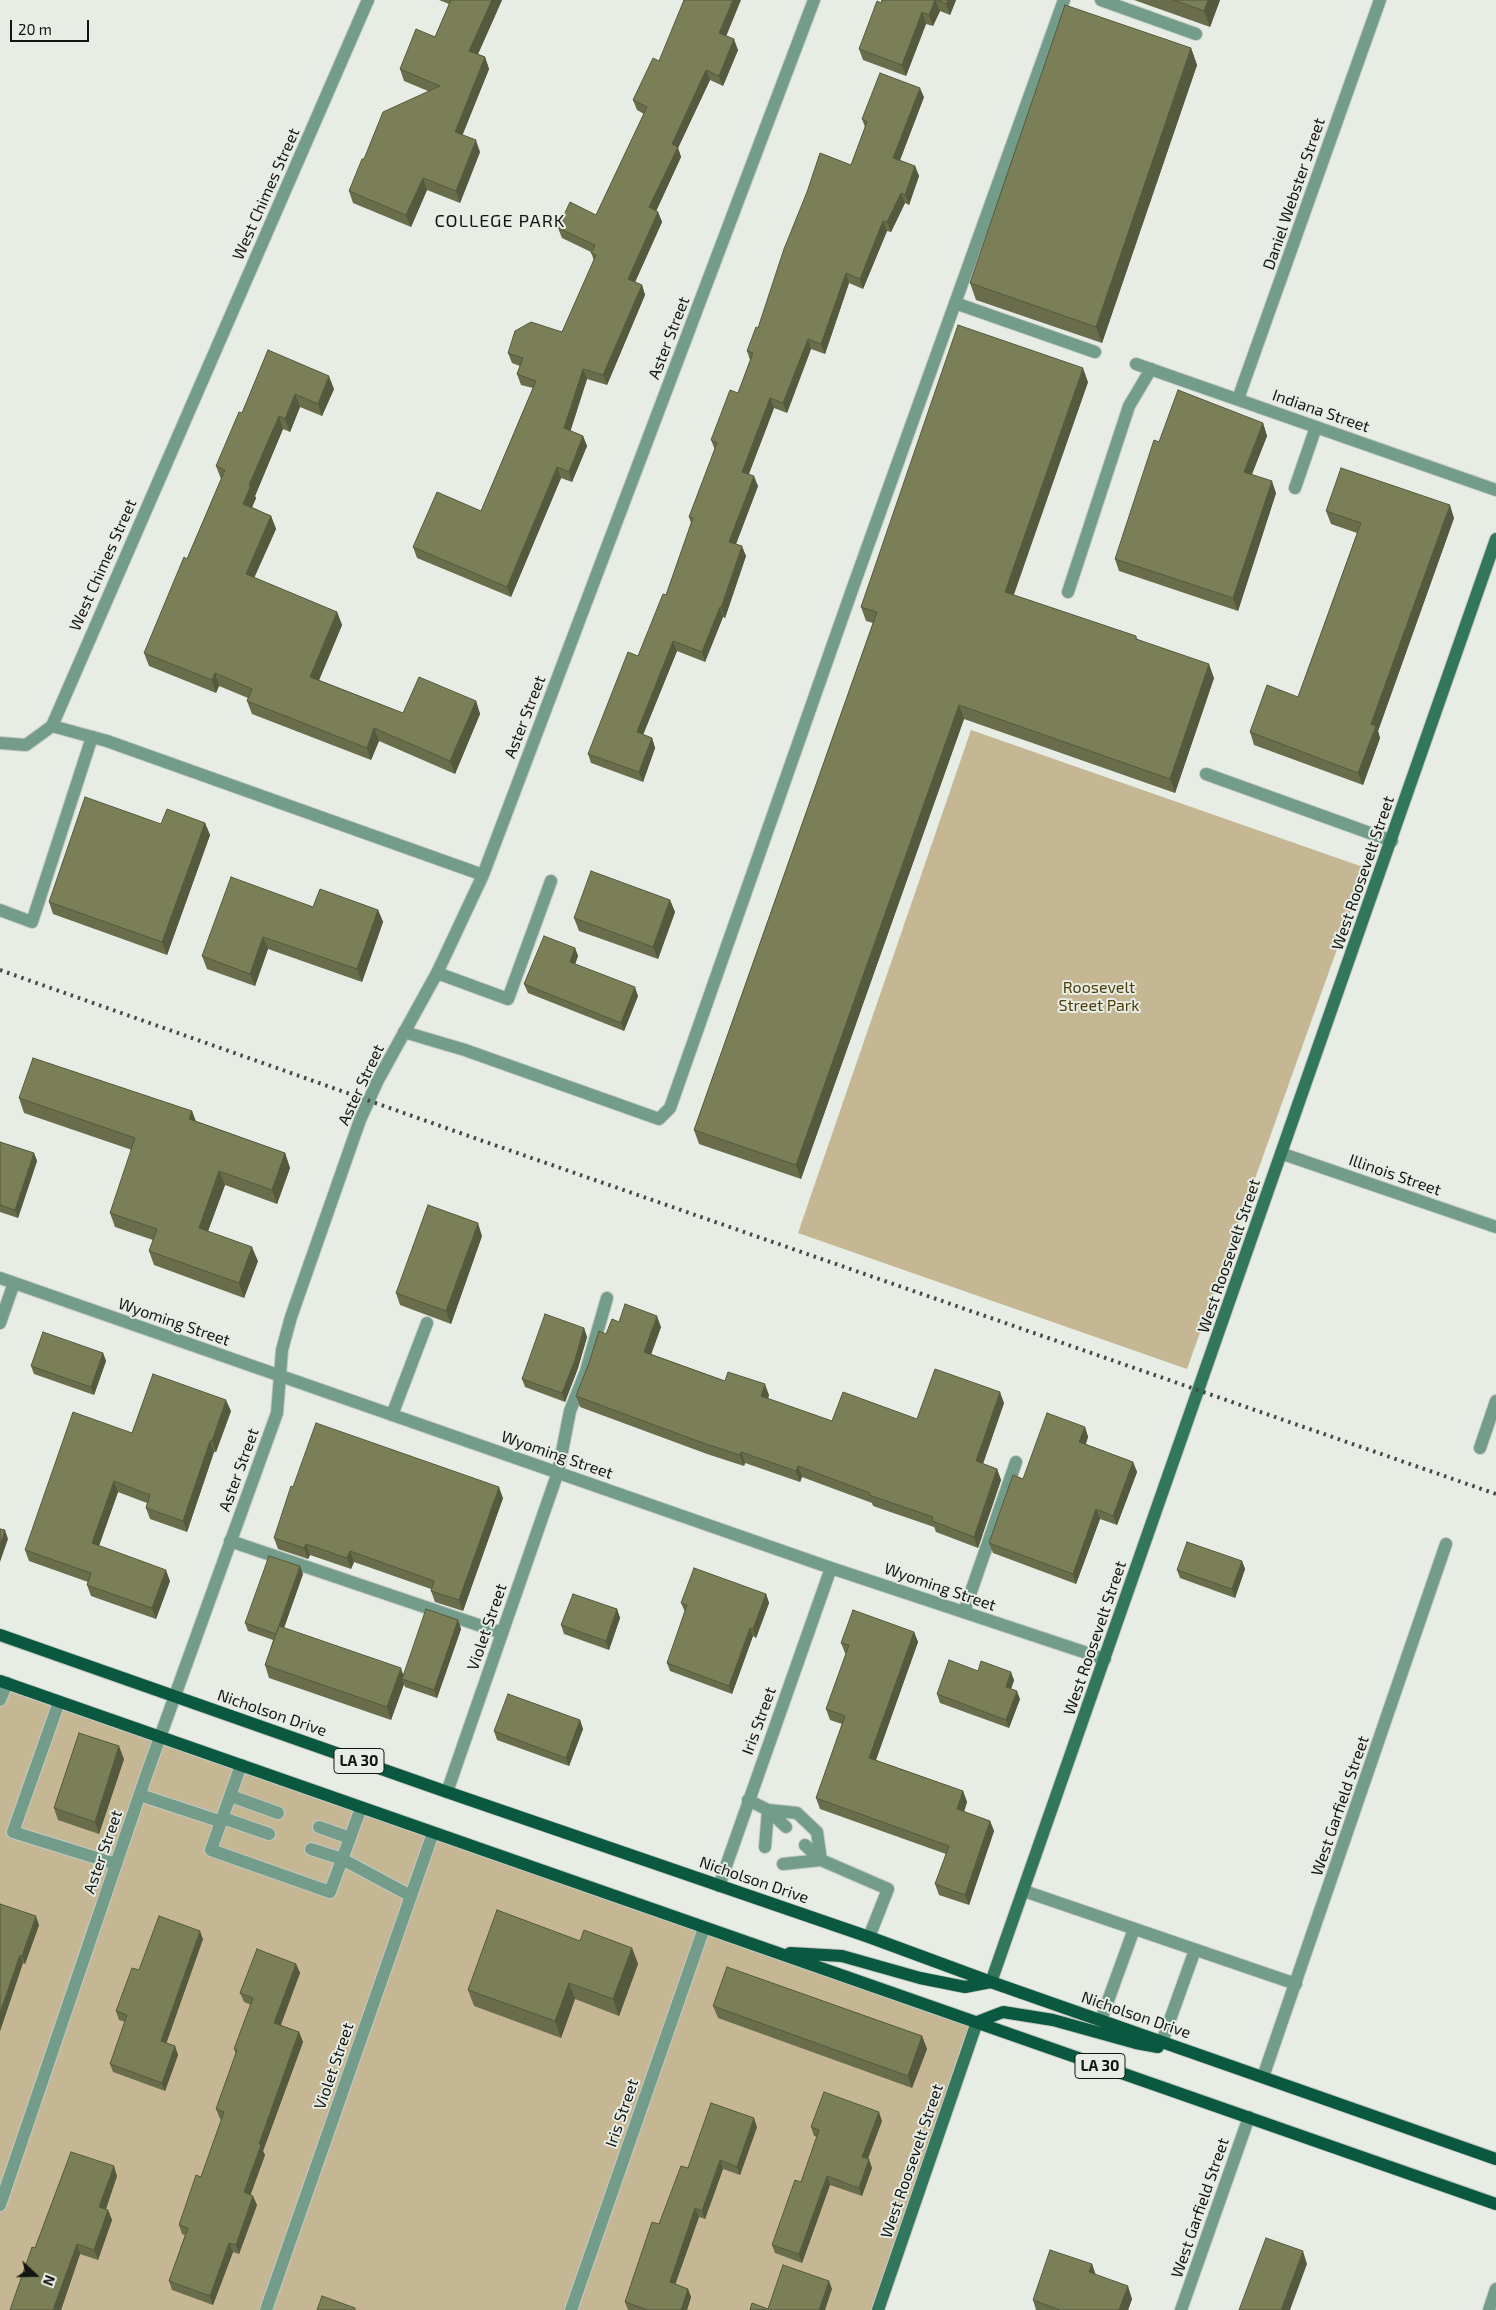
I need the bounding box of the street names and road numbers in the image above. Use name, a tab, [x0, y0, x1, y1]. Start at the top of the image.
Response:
street label: Daniel Webster Street	[1259, 115, 1329, 273]
street label: West Chimes Street	[228, 125, 304, 263]
street label: Aster Street	[644, 294, 694, 382]
street label: Indiana Street	[1270, 385, 1372, 437]
street label: West Chimes Street	[65, 496, 141, 634]
street label: Aster Street	[500, 673, 550, 761]
street label: West Roosevelt Street	[1328, 793, 1398, 953]
street label: Aster Street	[334, 1041, 388, 1129]
street label: Illinois Street	[1346, 1150, 1444, 1200]
street label: West Roosevelt Street	[1194, 1176, 1264, 1336]
street label: Wyoming Street	[116, 1294, 232, 1350]
street label: Aster Street	[215, 1426, 263, 1514]
street label: Wyoming Street	[499, 1427, 615, 1483]
street label: West Roosevelt Street	[1060, 1558, 1130, 1718]
street label: Wyoming Street	[882, 1559, 998, 1615]
street label: Violet Street	[463, 1581, 511, 1673]
street label: Iris Street	[738, 1684, 780, 1758]
street label: Nicholson Drive	[215, 1685, 329, 1741]
street label: West Garfield Street	[1307, 1733, 1373, 1879]
road number: LA 30	[334, 1748, 384, 1774]
street label: Aster Street	[80, 1808, 126, 1896]
street label: Nicholson Drive	[697, 1852, 811, 1908]
street label: Nicholson Drive	[1079, 1987, 1193, 2043]
street label: Violet Street	[310, 2020, 358, 2112]
road number: LA 30	[1075, 2054, 1125, 2078]
street label: Iris Street	[601, 2076, 643, 2150]
street label: West Roosevelt Street	[877, 2081, 947, 2241]
street label: West Garfield Street	[1167, 2135, 1233, 2281]

